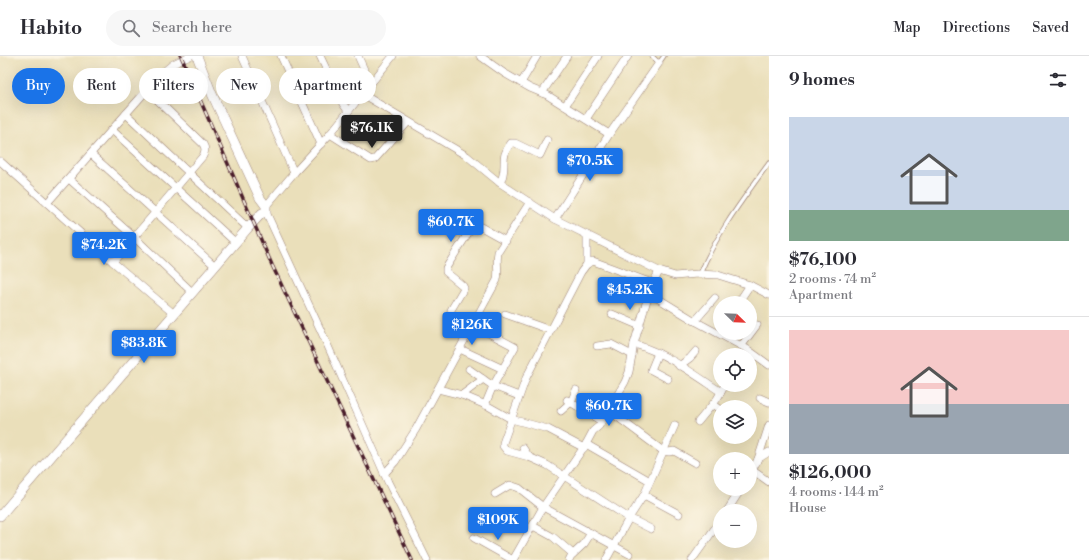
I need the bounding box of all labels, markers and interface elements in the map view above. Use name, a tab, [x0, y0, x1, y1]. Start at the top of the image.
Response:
search box	[106, 10, 386, 46]
text: Habito	[20, 16, 82, 40]
icon: search	[120, 17, 142, 39]
text: Search here	[152, 18, 232, 37]
text: Map	[893, 19, 921, 37]
text: Directions	[943, 19, 1010, 37]
text: Saved	[1032, 19, 1069, 37]
chip: Buy	[12, 68, 65, 104]
chip: Rent	[73, 68, 131, 104]
chip: Filters	[139, 68, 208, 104]
chip: New	[216, 68, 271, 104]
chip: Apartment	[279, 68, 376, 104]
text: 9 homes	[789, 69, 855, 91]
icon: filters	[1047, 69, 1069, 91]
pin: $76.1K	[339, 115, 405, 149]
text: $76.1K	[350, 120, 394, 136]
icon: home	[893, 143, 965, 215]
pin: $70.5K	[557, 148, 623, 182]
text: $70.5K	[567, 153, 613, 169]
pin: $60.7K	[418, 209, 484, 243]
text: $60.7K	[427, 214, 475, 230]
pin: $74.2K	[71, 232, 137, 266]
text: $74.2K	[81, 237, 127, 253]
text: $76,100	[789, 249, 857, 271]
text: 2 rooms · 74 m²	[789, 271, 876, 287]
pin: $45.2K	[597, 277, 663, 311]
text: $45.2K	[607, 282, 653, 298]
text: Apartment	[789, 287, 853, 303]
north arrow	[713, 296, 757, 340]
map controls	[713, 296, 757, 548]
pin: $126K	[444, 312, 500, 346]
text: $126K	[451, 317, 493, 333]
pin: $83.8K	[111, 330, 177, 364]
text: $83.8K	[121, 335, 167, 351]
button: locate	[713, 348, 757, 392]
icon: home	[893, 356, 965, 428]
pin: $60.7K	[576, 393, 642, 427]
text: $60.7K	[585, 398, 633, 414]
button: layers	[713, 400, 757, 444]
button: +	[713, 452, 757, 496]
text: $126,000	[789, 462, 871, 484]
text: 4 rooms · 144 m²	[789, 484, 884, 500]
text: House	[789, 500, 826, 516]
button: −	[713, 504, 757, 548]
pin: $109K	[470, 507, 526, 541]
text: $109K	[477, 512, 519, 528]

